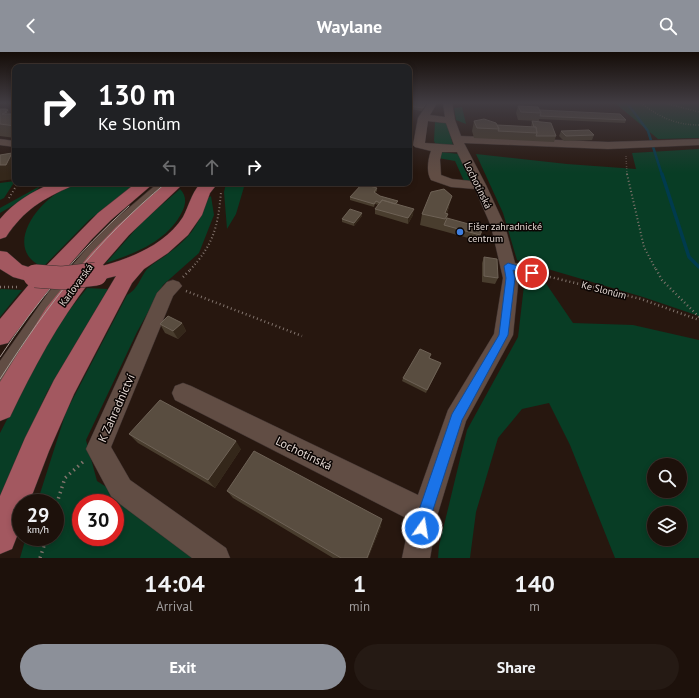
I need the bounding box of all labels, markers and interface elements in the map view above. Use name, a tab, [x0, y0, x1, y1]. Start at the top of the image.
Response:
icon: back	[20, 15, 42, 37]
text: Waylane	[317, 15, 382, 38]
icon: search	[657, 15, 679, 37]
text: 130 m	[98, 76, 175, 113]
icon: right	[32, 80, 84, 132]
text: Ke Slonům	[98, 112, 181, 135]
icon: left	[159, 156, 181, 178]
icon: ahead	[201, 156, 223, 178]
icon: right	[243, 156, 265, 178]
street label: Lochotínská	[461, 159, 495, 211]
place label: Fišer zahradnické centrum	[468, 220, 542, 245]
marker: Fišer zahradnické centrum	[455, 227, 465, 237]
pin	[515, 256, 549, 290]
street label: Karlovarská	[56, 261, 96, 309]
icon: arrive	[521, 262, 543, 284]
street label: Ke Slonům	[580, 278, 628, 302]
street label: K Zahradnictví	[94, 371, 138, 445]
street label: Lochotínská	[273, 433, 335, 473]
map controls	[647, 458, 687, 546]
button: search	[647, 458, 687, 498]
speed limit sign: 30	[72, 494, 124, 546]
text: 29	[27, 502, 49, 528]
button: layers	[647, 506, 687, 546]
position arrow	[401, 507, 443, 549]
text: km/h	[27, 523, 49, 536]
text: 14:04	[144, 568, 205, 599]
text: 1	[353, 568, 366, 599]
text: 140	[514, 568, 555, 599]
text: Arrival	[156, 598, 193, 615]
text: min	[349, 598, 370, 615]
text: m	[529, 598, 540, 615]
button: Exit	[20, 644, 346, 690]
button: Share	[354, 644, 679, 690]

